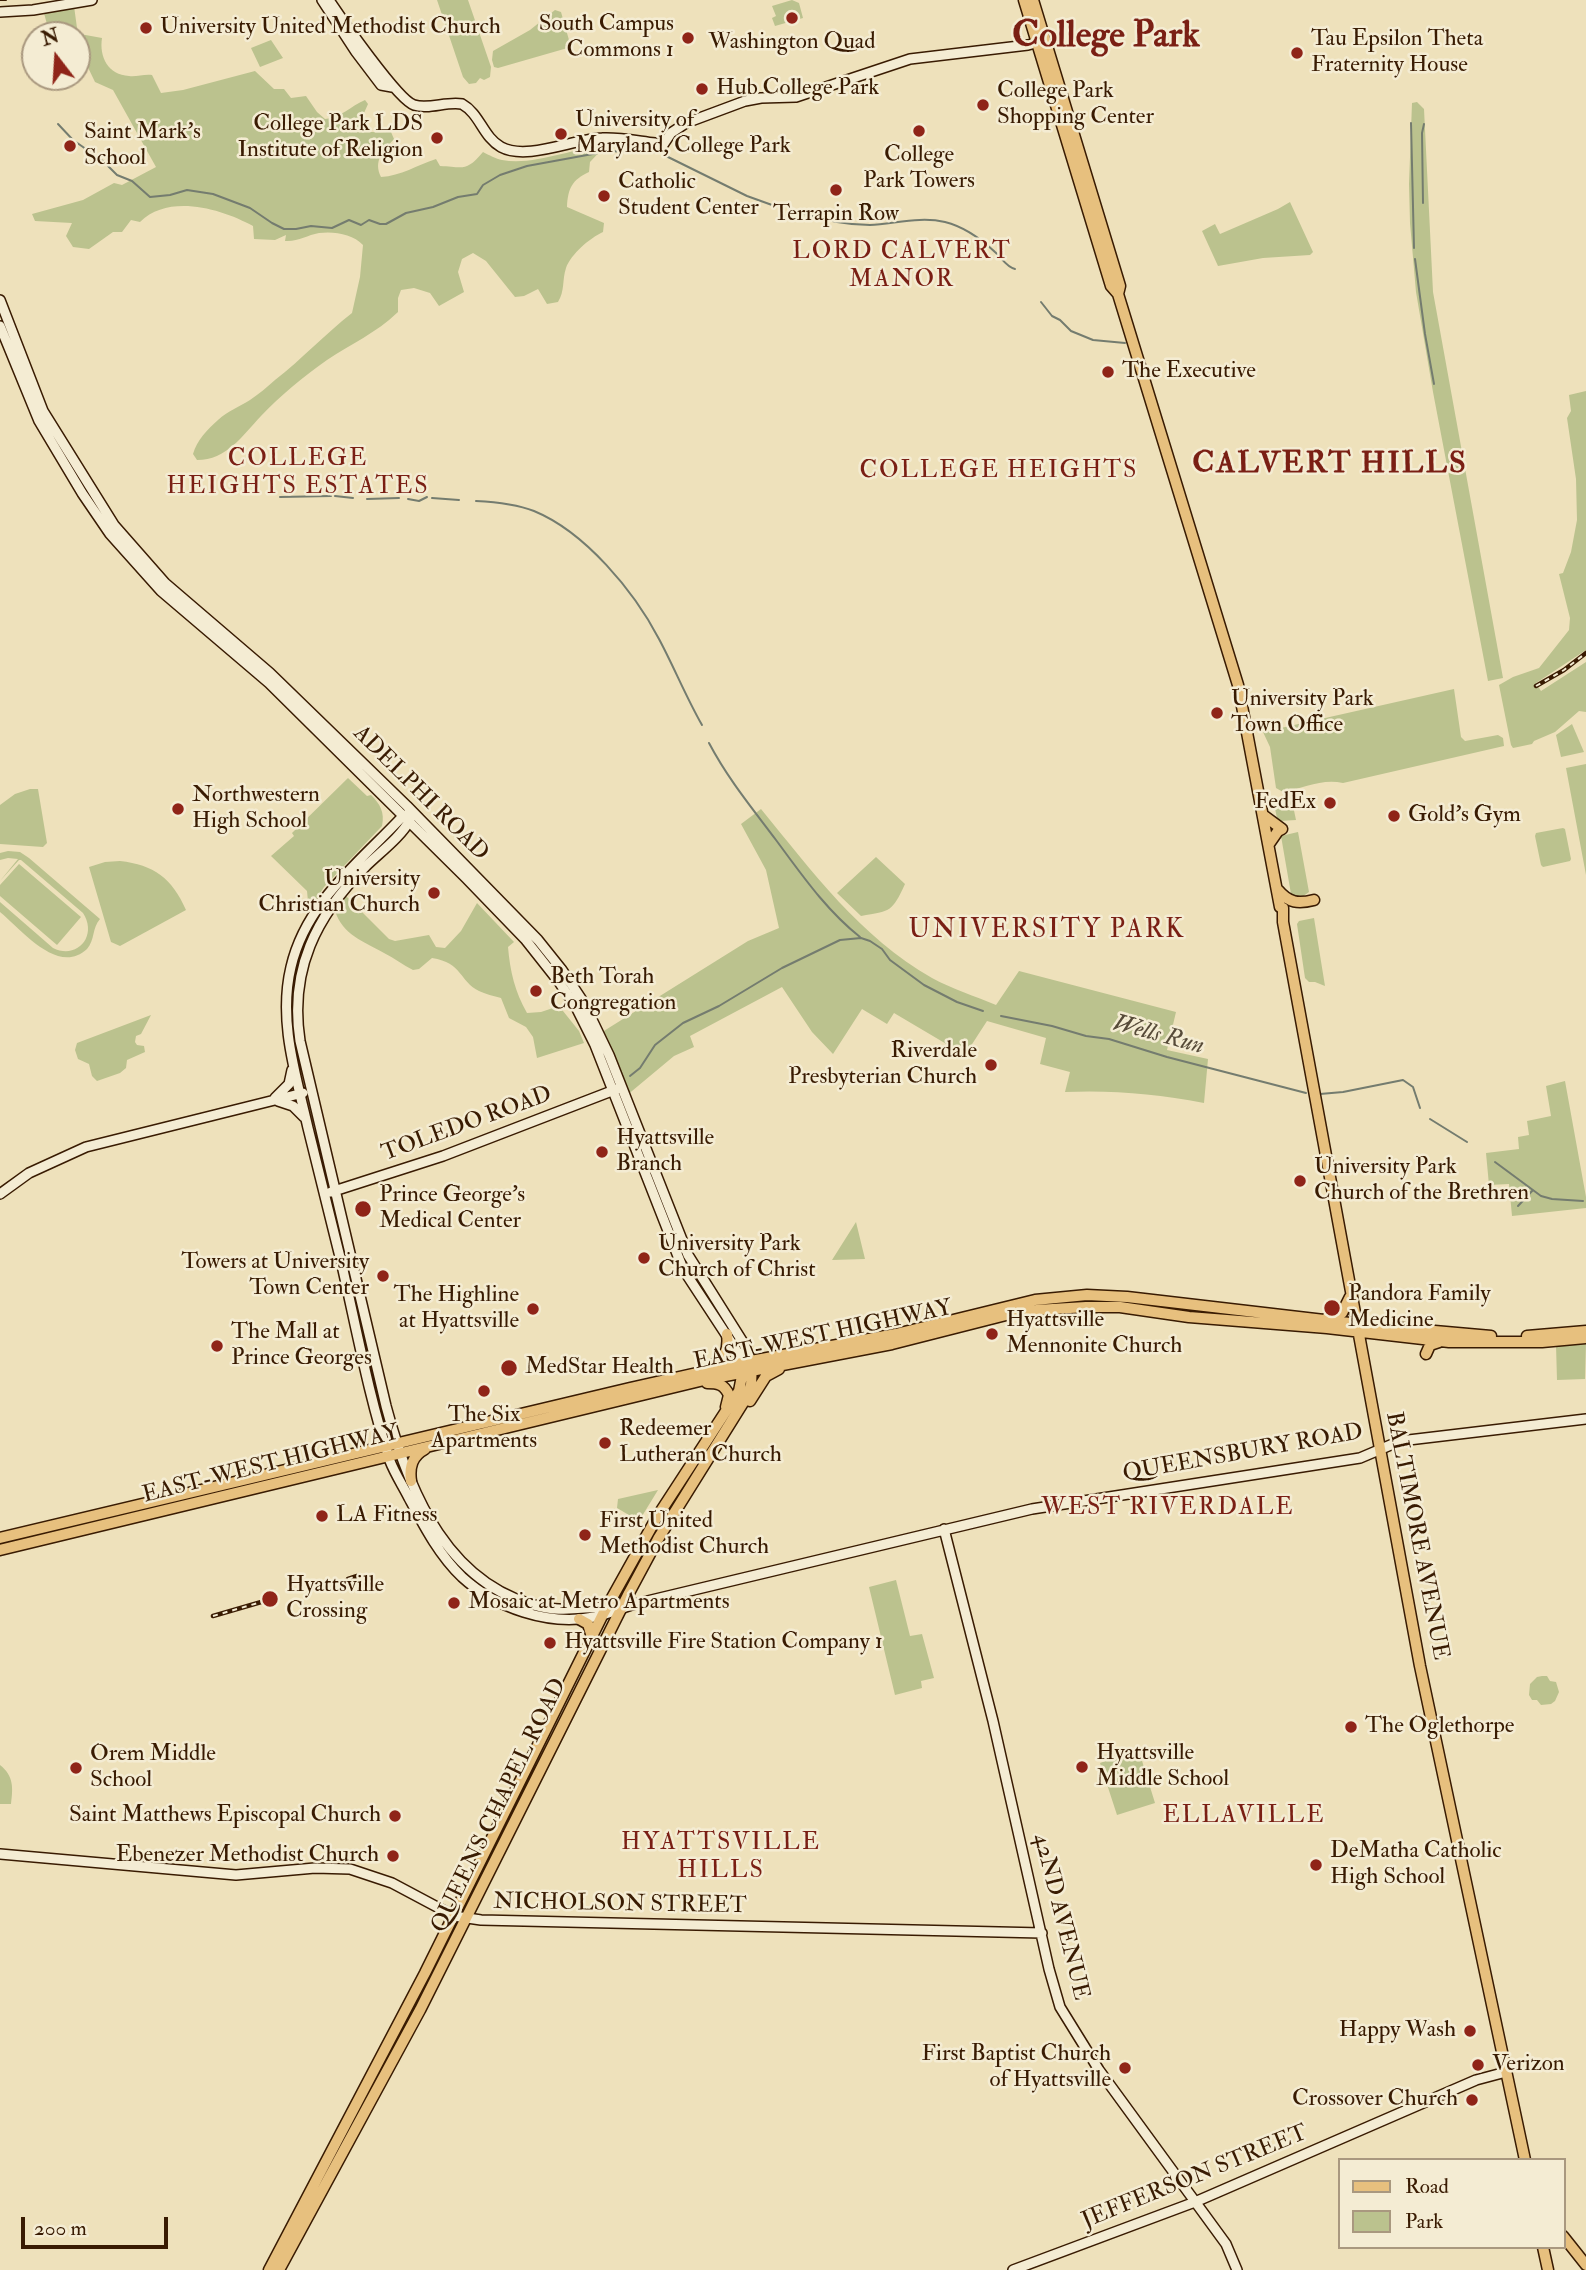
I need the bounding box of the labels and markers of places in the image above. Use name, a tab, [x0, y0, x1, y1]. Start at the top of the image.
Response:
marker: Washington Quad	[784, 10, 800, 26]
place label: South Campus Commons 1	[539, 11, 674, 65]
place label: University United Methodist Church	[160, 14, 501, 42]
marker: University United Methodist Church	[138, 20, 154, 36]
place label: Tau Epsilon Theta Fraternity House	[1311, 26, 1483, 80]
place label: Washington Quad	[708, 29, 876, 57]
marker: South Campus Commons 1	[680, 30, 696, 46]
marker: Tau Epsilon Theta Fraternity House	[1289, 45, 1305, 61]
place label: Hub College Park	[716, 75, 879, 103]
place label: College Park Shopping Center	[997, 78, 1154, 132]
marker: Hub College Park	[694, 81, 710, 97]
marker: College Park Shopping Center	[975, 97, 991, 113]
place label: University of Maryland, College Park	[575, 107, 791, 161]
place label: College Park LDS Institute of Religion	[238, 111, 423, 165]
place label: Saint Mark's School	[84, 119, 201, 173]
marker: College Park Towers	[911, 123, 927, 139]
marker: University of Maryland, College Park	[553, 126, 569, 142]
marker: College Park LDS Institute of Religion	[429, 130, 445, 146]
marker: Saint Mark's School	[62, 138, 78, 154]
place label: College Park Towers	[863, 142, 975, 196]
place label: Catholic Student Center	[618, 169, 759, 223]
marker: Terrapin Row	[828, 182, 844, 198]
marker: Catholic Student Center	[596, 188, 612, 204]
place label: Terrapin Row	[773, 201, 899, 229]
place label: The Executive	[1122, 358, 1256, 386]
marker: The Executive	[1100, 364, 1116, 380]
place label: University Park Town Office	[1231, 686, 1374, 740]
marker: University Park Town Office	[1209, 705, 1225, 721]
place label: Northwestern High School	[192, 782, 320, 836]
place label: FedEx	[1254, 789, 1316, 817]
marker: FedEx	[1322, 795, 1338, 811]
marker: Northwestern High School	[170, 801, 186, 817]
place label: Gold's Gym	[1408, 802, 1521, 830]
marker: Gold's Gym	[1386, 808, 1402, 824]
place label: University Christian Church	[258, 866, 420, 920]
marker: University Christian Church	[426, 885, 442, 901]
place label: Beth Torah Congregation	[550, 964, 676, 1018]
marker: Beth Torah Congregation	[528, 983, 544, 999]
place label: Riverdale Presbyterian Church	[788, 1038, 977, 1092]
marker: Riverdale Presbyterian Church	[983, 1057, 999, 1073]
place label: Hyattsville Branch	[616, 1125, 714, 1179]
marker: Hyattsville Branch	[594, 1144, 610, 1160]
place label: University Park Church of the Brethren	[1314, 1154, 1529, 1208]
marker: University Park Church of the Brethren	[1292, 1173, 1308, 1189]
place label: Prince George's Medical Center	[379, 1182, 525, 1236]
marker: Prince George's Medical Center	[353, 1199, 373, 1219]
place label: University Park Church of Christ	[658, 1231, 816, 1285]
place label: Towers at University Town Center	[181, 1249, 369, 1303]
marker: University Park Church of Christ	[636, 1250, 652, 1266]
marker: Towers at University Town Center	[375, 1268, 391, 1284]
place label: Pandora Family Medicine	[1348, 1281, 1491, 1335]
place label: The Highline at Hyattsville	[394, 1282, 519, 1336]
marker: Pandora Family Medicine	[1322, 1298, 1342, 1318]
marker: The Highline at Hyattsville	[525, 1301, 541, 1317]
place label: Hyattsville Mennonite Church	[1006, 1307, 1182, 1361]
place label: The Mall at Prince Georges	[231, 1319, 372, 1373]
marker: Hyattsville Mennonite Church	[984, 1326, 1000, 1342]
marker: The Mall at Prince Georges	[209, 1338, 225, 1354]
place label: MedStar Health	[525, 1354, 674, 1382]
marker: MedStar Health	[499, 1358, 519, 1378]
marker: The Six Apartments	[476, 1383, 492, 1399]
place label: The Six Apartments	[431, 1402, 537, 1456]
place label: Redeemer Lutheran Church	[619, 1416, 782, 1470]
marker: Redeemer Lutheran Church	[597, 1435, 613, 1451]
place label: LA Fitness	[336, 1502, 437, 1530]
marker: LA Fitness	[314, 1508, 330, 1524]
place label: First United Methodist Church	[599, 1508, 769, 1562]
marker: First United Methodist Church	[577, 1527, 593, 1543]
place label: Hyattsville Crossing	[286, 1572, 384, 1626]
marker: Hyattsville Crossing	[260, 1589, 280, 1609]
place label: Mosaic at Metro Apartments	[468, 1589, 730, 1617]
marker: Mosaic at Metro Apartments	[446, 1595, 462, 1611]
place label: Hyattsville Fire Station Company 1	[564, 1629, 883, 1657]
marker: Hyattsville Fire Station Company 1	[542, 1635, 558, 1651]
place label: The Oglethorpe	[1365, 1713, 1514, 1741]
marker: The Oglethorpe	[1343, 1719, 1359, 1735]
place label: Hyattsville Middle School	[1096, 1740, 1229, 1794]
place label: Orem Middle School	[90, 1741, 216, 1795]
marker: Hyattsville Middle School	[1074, 1759, 1090, 1775]
marker: Orem Middle School	[68, 1760, 84, 1776]
place label: Saint Matthews Episcopal Church	[69, 1802, 381, 1830]
marker: Saint Matthews Episcopal Church	[387, 1808, 403, 1824]
place label: DeMatha Catholic High School	[1330, 1838, 1502, 1892]
place label: Ebenezer Methodist Church	[116, 1842, 379, 1870]
marker: Ebenezer Methodist Church	[385, 1848, 401, 1864]
marker: DeMatha Catholic High School	[1308, 1857, 1324, 1873]
place label: Happy Wash	[1339, 2017, 1456, 2045]
marker: Happy Wash	[1462, 2023, 1478, 2039]
place label: First Baptist Church of Hyattsville	[922, 2041, 1111, 2095]
place label: Verizon	[1492, 2051, 1565, 2079]
marker: Verizon	[1470, 2057, 1486, 2073]
marker: First Baptist Church of Hyattsville	[1117, 2060, 1133, 2076]
place label: Crossover Church	[1292, 2086, 1458, 2114]
marker: Crossover Church	[1464, 2092, 1480, 2108]

